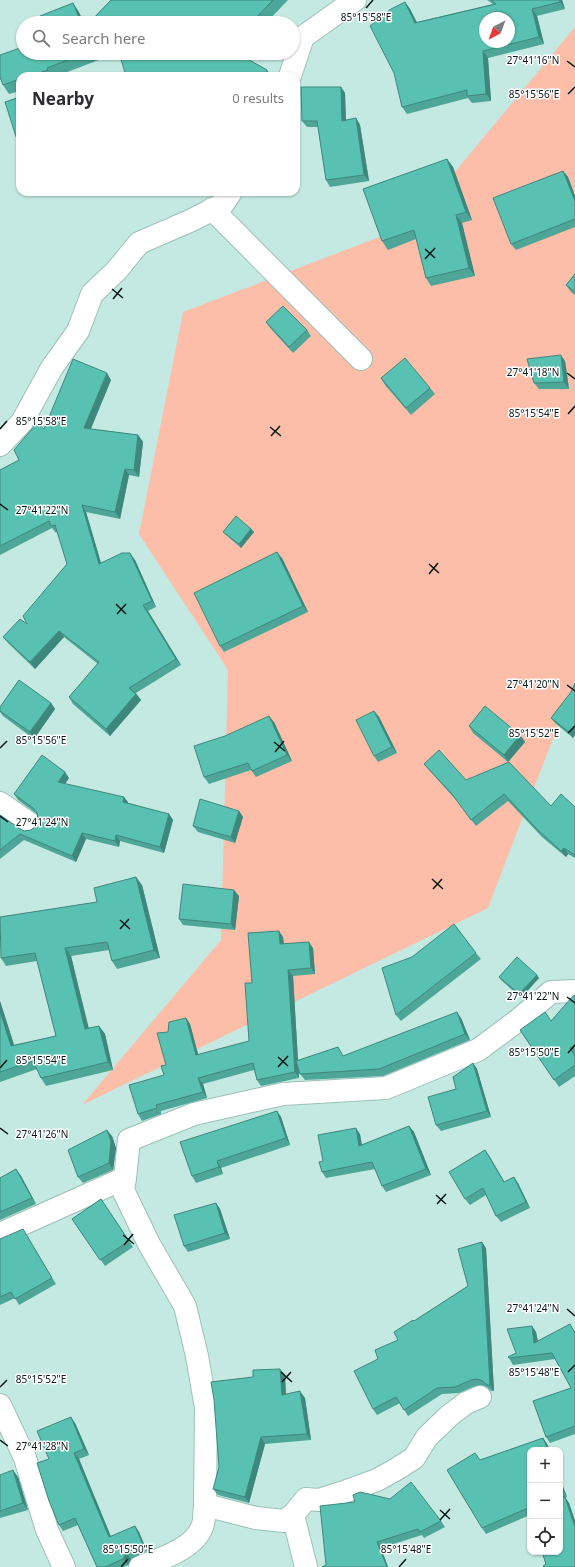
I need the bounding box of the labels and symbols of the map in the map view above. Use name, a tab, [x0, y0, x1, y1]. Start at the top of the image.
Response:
text: 85°15'58"E	[341, 10, 391, 24]
north arrow	[479, 12, 515, 48]
text: 27°41'16"N	[507, 53, 559, 67]
text: 85°15'56"E	[509, 87, 559, 101]
text: 27°41'18"N	[507, 365, 559, 379]
text: 85°15'54"E	[509, 406, 559, 420]
text: 85°15'58"E	[16, 414, 66, 428]
text: 27°41'22"N	[16, 503, 68, 517]
text: 27°41'20"N	[507, 677, 559, 691]
text: 85°15'52"E	[509, 726, 559, 740]
text: 85°15'56"E	[16, 733, 66, 747]
text: 27°41'24"N	[16, 815, 68, 829]
text: 27°41'22"N	[507, 989, 559, 1003]
text: 85°15'50"E	[509, 1045, 559, 1059]
text: 85°15'54"E	[16, 1053, 66, 1067]
text: 27°41'26"N	[16, 1127, 68, 1141]
text: 27°41'24"N	[507, 1301, 559, 1315]
text: 85°15'48"E	[509, 1365, 559, 1379]
text: 85°15'52"E	[16, 1372, 66, 1386]
text: 27°41'28"N	[16, 1439, 68, 1453]
text: 85°15'50"E	[103, 1542, 153, 1556]
text: 85°15'48"E	[381, 1542, 431, 1556]

